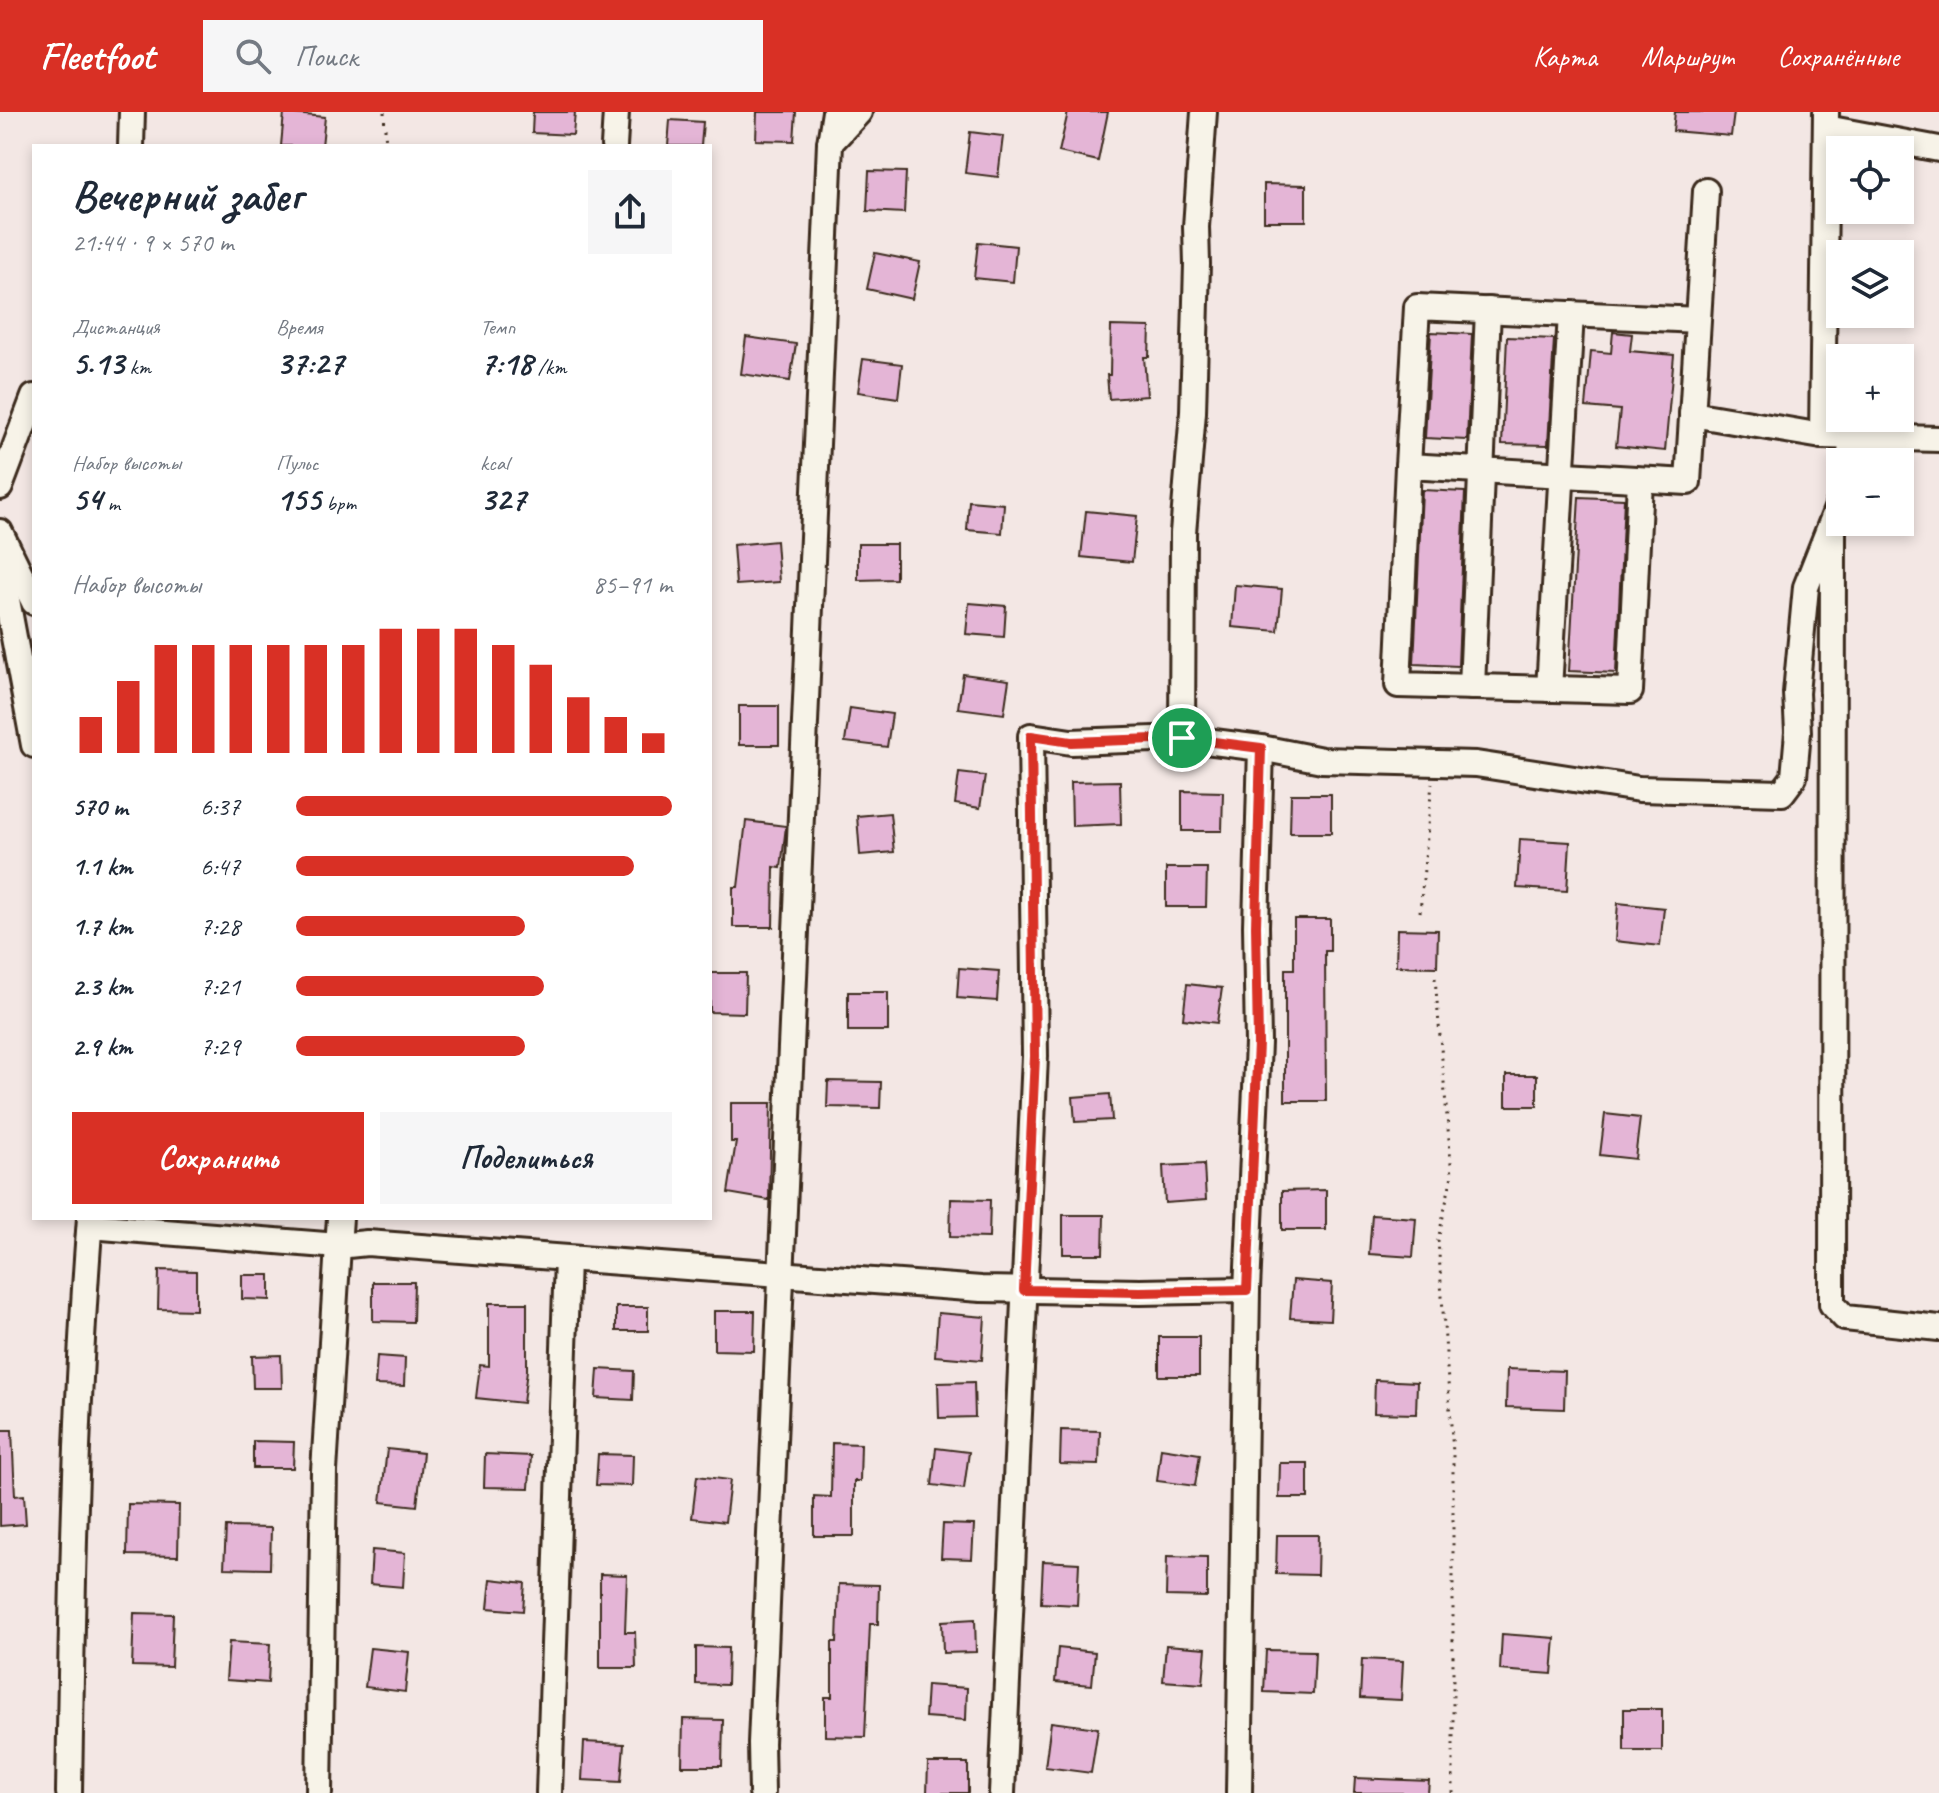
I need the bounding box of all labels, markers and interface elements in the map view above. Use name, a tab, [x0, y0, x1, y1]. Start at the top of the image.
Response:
search box	[203, 20, 763, 92]
text: Fleetfoot	[40, 33, 155, 80]
icon: search	[231, 34, 275, 78]
text: Поиск	[295, 37, 358, 75]
text: Карта	[1533, 39, 1597, 74]
text: Маршрут	[1641, 39, 1733, 74]
text: Сохранённые	[1777, 39, 1899, 74]
map controls	[1826, 136, 1914, 536]
button: locate	[1826, 136, 1914, 224]
text: Вечерний забег	[72, 168, 302, 223]
button: share	[588, 170, 672, 254]
text: 21:44 · 9 × 570 m	[72, 226, 233, 259]
button: layers	[1826, 240, 1914, 328]
text: Дистанция	[72, 313, 160, 341]
text: Время	[276, 313, 322, 341]
text: Темп	[480, 313, 515, 341]
text: 5.13	[72, 341, 124, 384]
text: 37:27	[276, 341, 344, 384]
text: 7:18	[480, 341, 533, 384]
button: +	[1826, 344, 1914, 432]
text: km	[124, 353, 151, 381]
text: /km	[533, 353, 567, 381]
button: −	[1826, 448, 1914, 536]
text: Набор высоты	[72, 449, 181, 477]
text: Пульс	[276, 449, 318, 477]
text: kcal	[480, 449, 509, 477]
text: 54	[72, 477, 102, 520]
text: 155	[276, 477, 321, 520]
text: 327	[480, 477, 526, 520]
text: m	[102, 489, 120, 517]
text: bpm	[321, 489, 356, 517]
text: Набор высоты	[72, 568, 201, 601]
text: 85–91 m	[593, 568, 672, 601]
pin	[1148, 704, 1216, 772]
icon: arrive	[1160, 716, 1204, 760]
text: 570 m	[72, 790, 128, 823]
text: 6:37	[200, 790, 240, 823]
text: 1.1 km	[72, 850, 132, 883]
text: 6:47	[200, 850, 240, 883]
text: 1.7 km	[72, 910, 132, 943]
text: 7:28	[200, 910, 240, 943]
text: 2.3 km	[72, 970, 132, 1003]
text: 7:21	[200, 970, 240, 1003]
text: 2.9 km	[72, 1030, 132, 1063]
text: 7:29	[200, 1030, 240, 1063]
button: Сохранить	[72, 1112, 364, 1204]
button: Поделиться	[380, 1112, 672, 1204]

